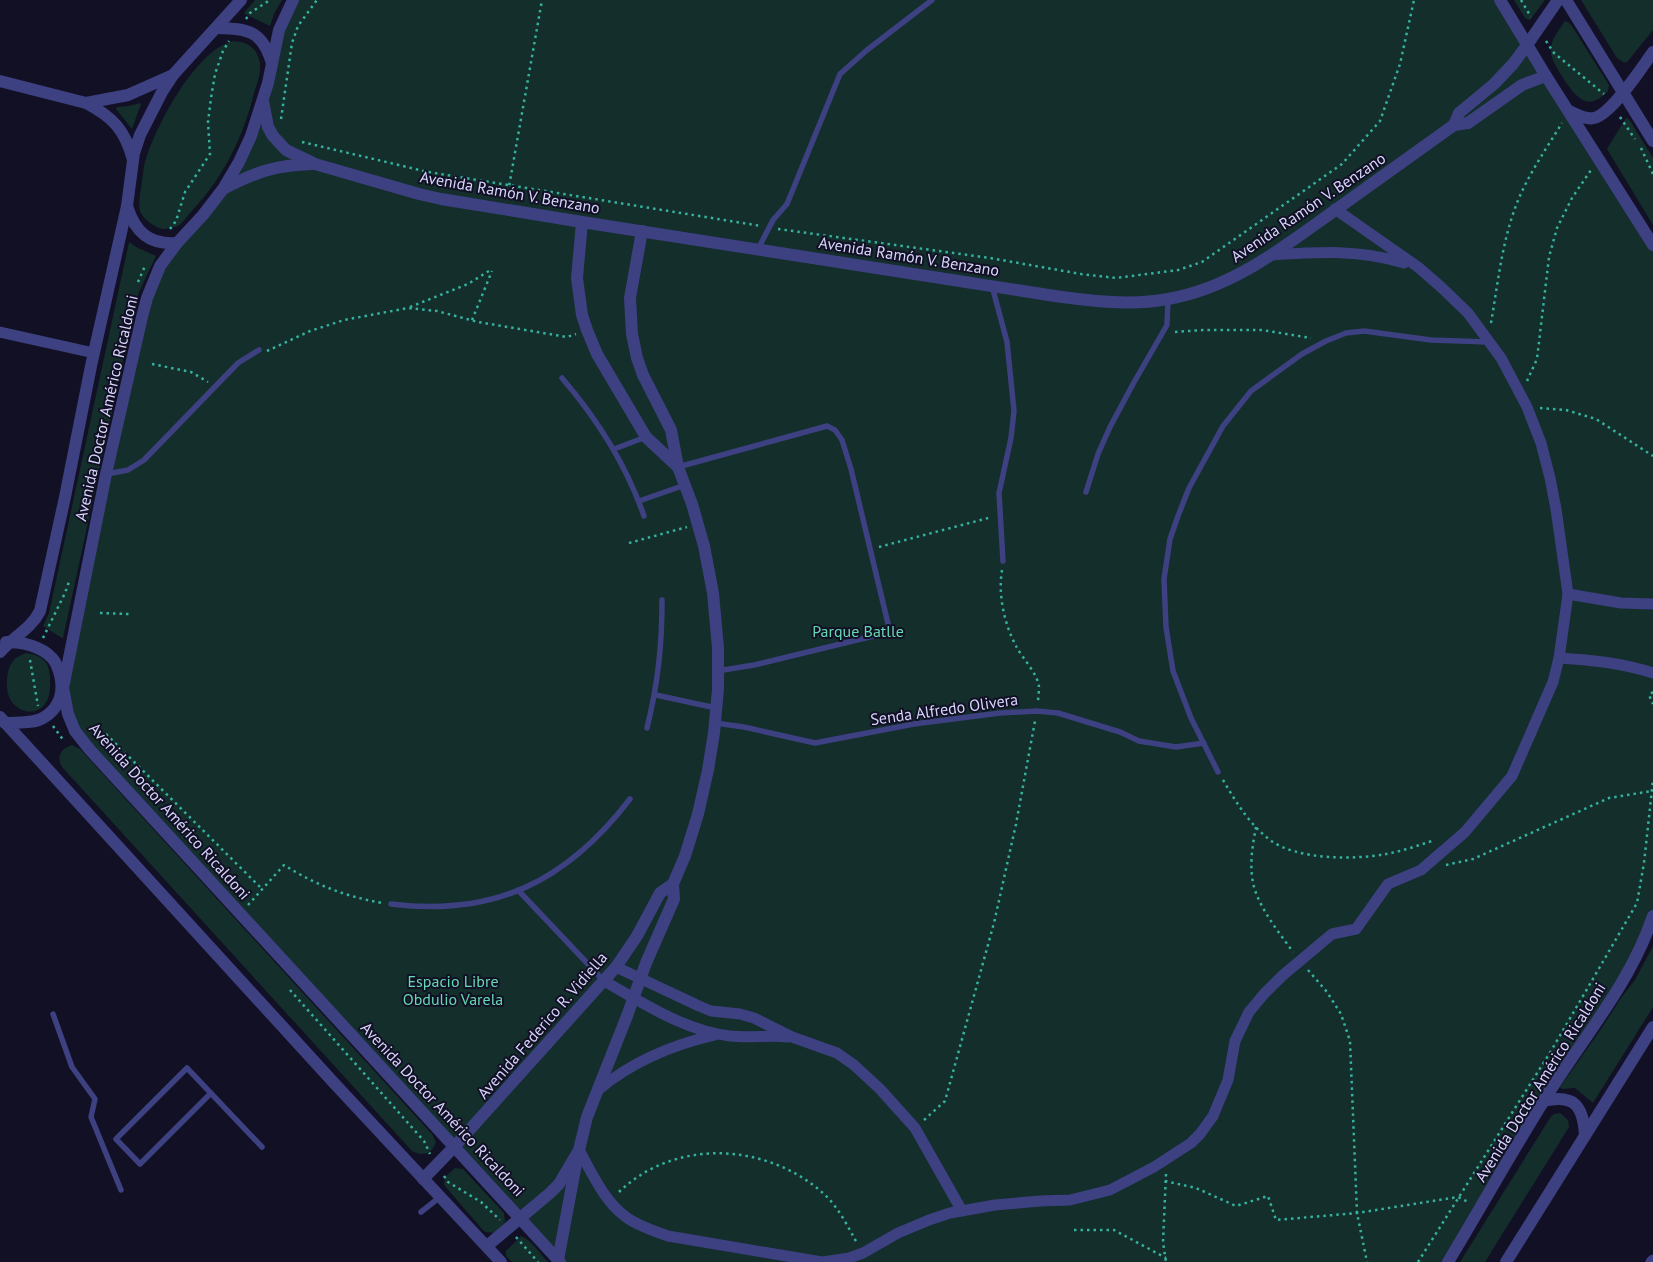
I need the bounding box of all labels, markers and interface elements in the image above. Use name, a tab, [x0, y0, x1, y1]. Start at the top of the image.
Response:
street label: Avenida Ramón V. Benzano	[1227, 148, 1389, 266]
street label: Avenida Ramón V. Benzano	[418, 166, 602, 218]
street label: Avenida Ramón V. Benzano	[817, 232, 1001, 280]
street label: Avenida Doctor Américo Ricaldoni	[70, 293, 142, 523]
park label: Parque Batlle	[812, 621, 904, 641]
street label: Senda Alfredo Olivera	[869, 689, 1019, 729]
street label: Avenida Doctor Américo Ricaldoni	[85, 718, 255, 904]
street label: Avenida Federico R. Vidiella	[473, 947, 611, 1103]
park label: Espacio Libre Obdulio Varela	[403, 971, 503, 1009]
street label: Avenida Doctor Américo Ricaldoni	[1470, 979, 1610, 1185]
street label: Avenida Doctor Américo Ricaldoni	[357, 1018, 529, 1200]

